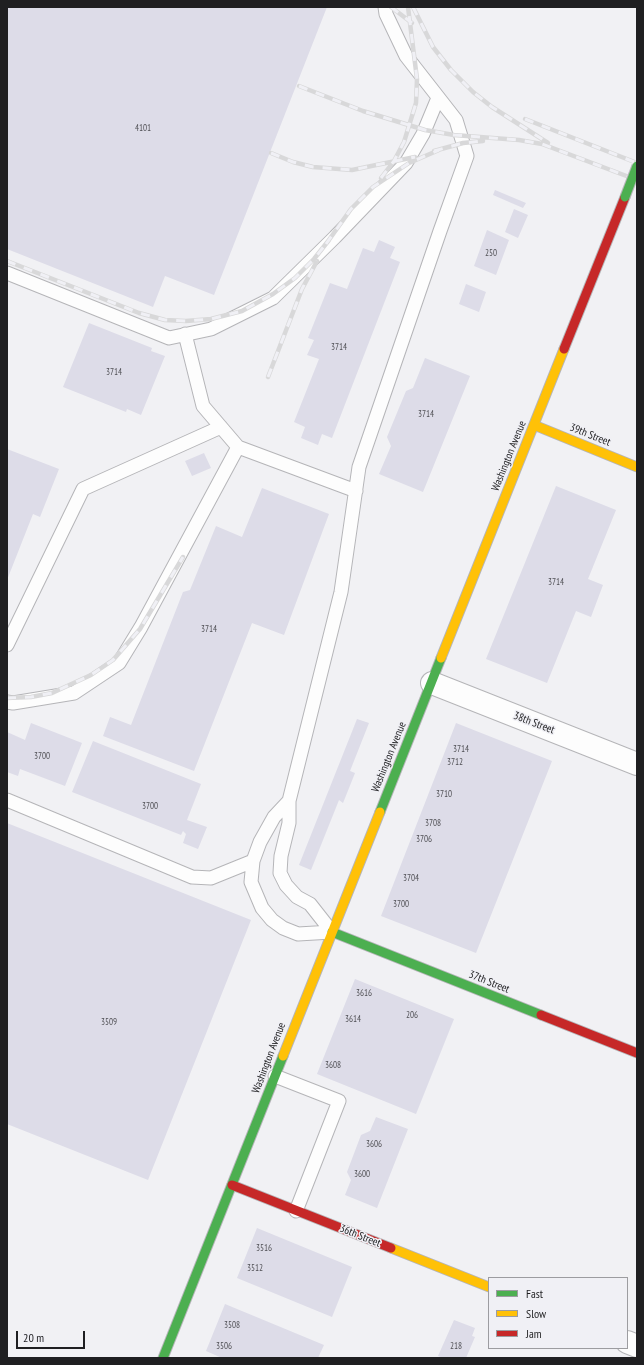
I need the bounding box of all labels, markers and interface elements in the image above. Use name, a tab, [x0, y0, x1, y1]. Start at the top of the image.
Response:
house number: 4101	[135, 123, 151, 133]
house number: 250	[485, 248, 497, 258]
house number: 3714	[331, 342, 347, 352]
house number: 3714	[106, 367, 122, 377]
house number: 3714	[418, 409, 434, 419]
street label: Washington Avenue	[489, 419, 529, 493]
street label: 39th Street	[568, 421, 612, 449]
house number: 3714	[548, 577, 564, 587]
house number: 3714	[201, 624, 217, 634]
street label: 38th Street	[512, 709, 556, 737]
street label: Washington Avenue	[369, 720, 409, 794]
house number: 3714	[453, 744, 469, 754]
house number: 3700	[34, 751, 50, 761]
house number: 3712	[447, 757, 463, 767]
house number: 3710	[436, 789, 452, 799]
house number: 3700	[142, 801, 158, 811]
house number: 3708	[425, 818, 441, 828]
house number: 3706	[416, 834, 432, 844]
house number: 3704	[403, 873, 419, 883]
house number: 3700	[393, 899, 409, 909]
street label: 37th Street	[467, 968, 511, 996]
house number: 3616	[356, 988, 372, 998]
house number: 206	[406, 1010, 418, 1020]
house number: 3614	[345, 1014, 361, 1024]
house number: 3509	[101, 1017, 117, 1027]
street label: Washington Avenue	[249, 1021, 289, 1095]
house number: 3608	[325, 1060, 341, 1070]
house number: 3606	[366, 1139, 382, 1149]
house number: 3600	[354, 1169, 370, 1179]
street label: 36th Street	[338, 1222, 382, 1250]
house number: 3516	[256, 1243, 272, 1253]
house number: 3512	[247, 1263, 263, 1273]
legend	[488, 1277, 628, 1349]
text: Fast	[526, 1286, 543, 1301]
text: Slow	[526, 1306, 546, 1321]
house number: 3508	[224, 1320, 240, 1330]
scale bar	[18, 1323, 87, 1349]
text: Jam	[526, 1326, 542, 1341]
text: 20 m	[23, 1330, 44, 1345]
house number: 3506	[216, 1341, 232, 1351]
house number: 218	[450, 1341, 462, 1351]

